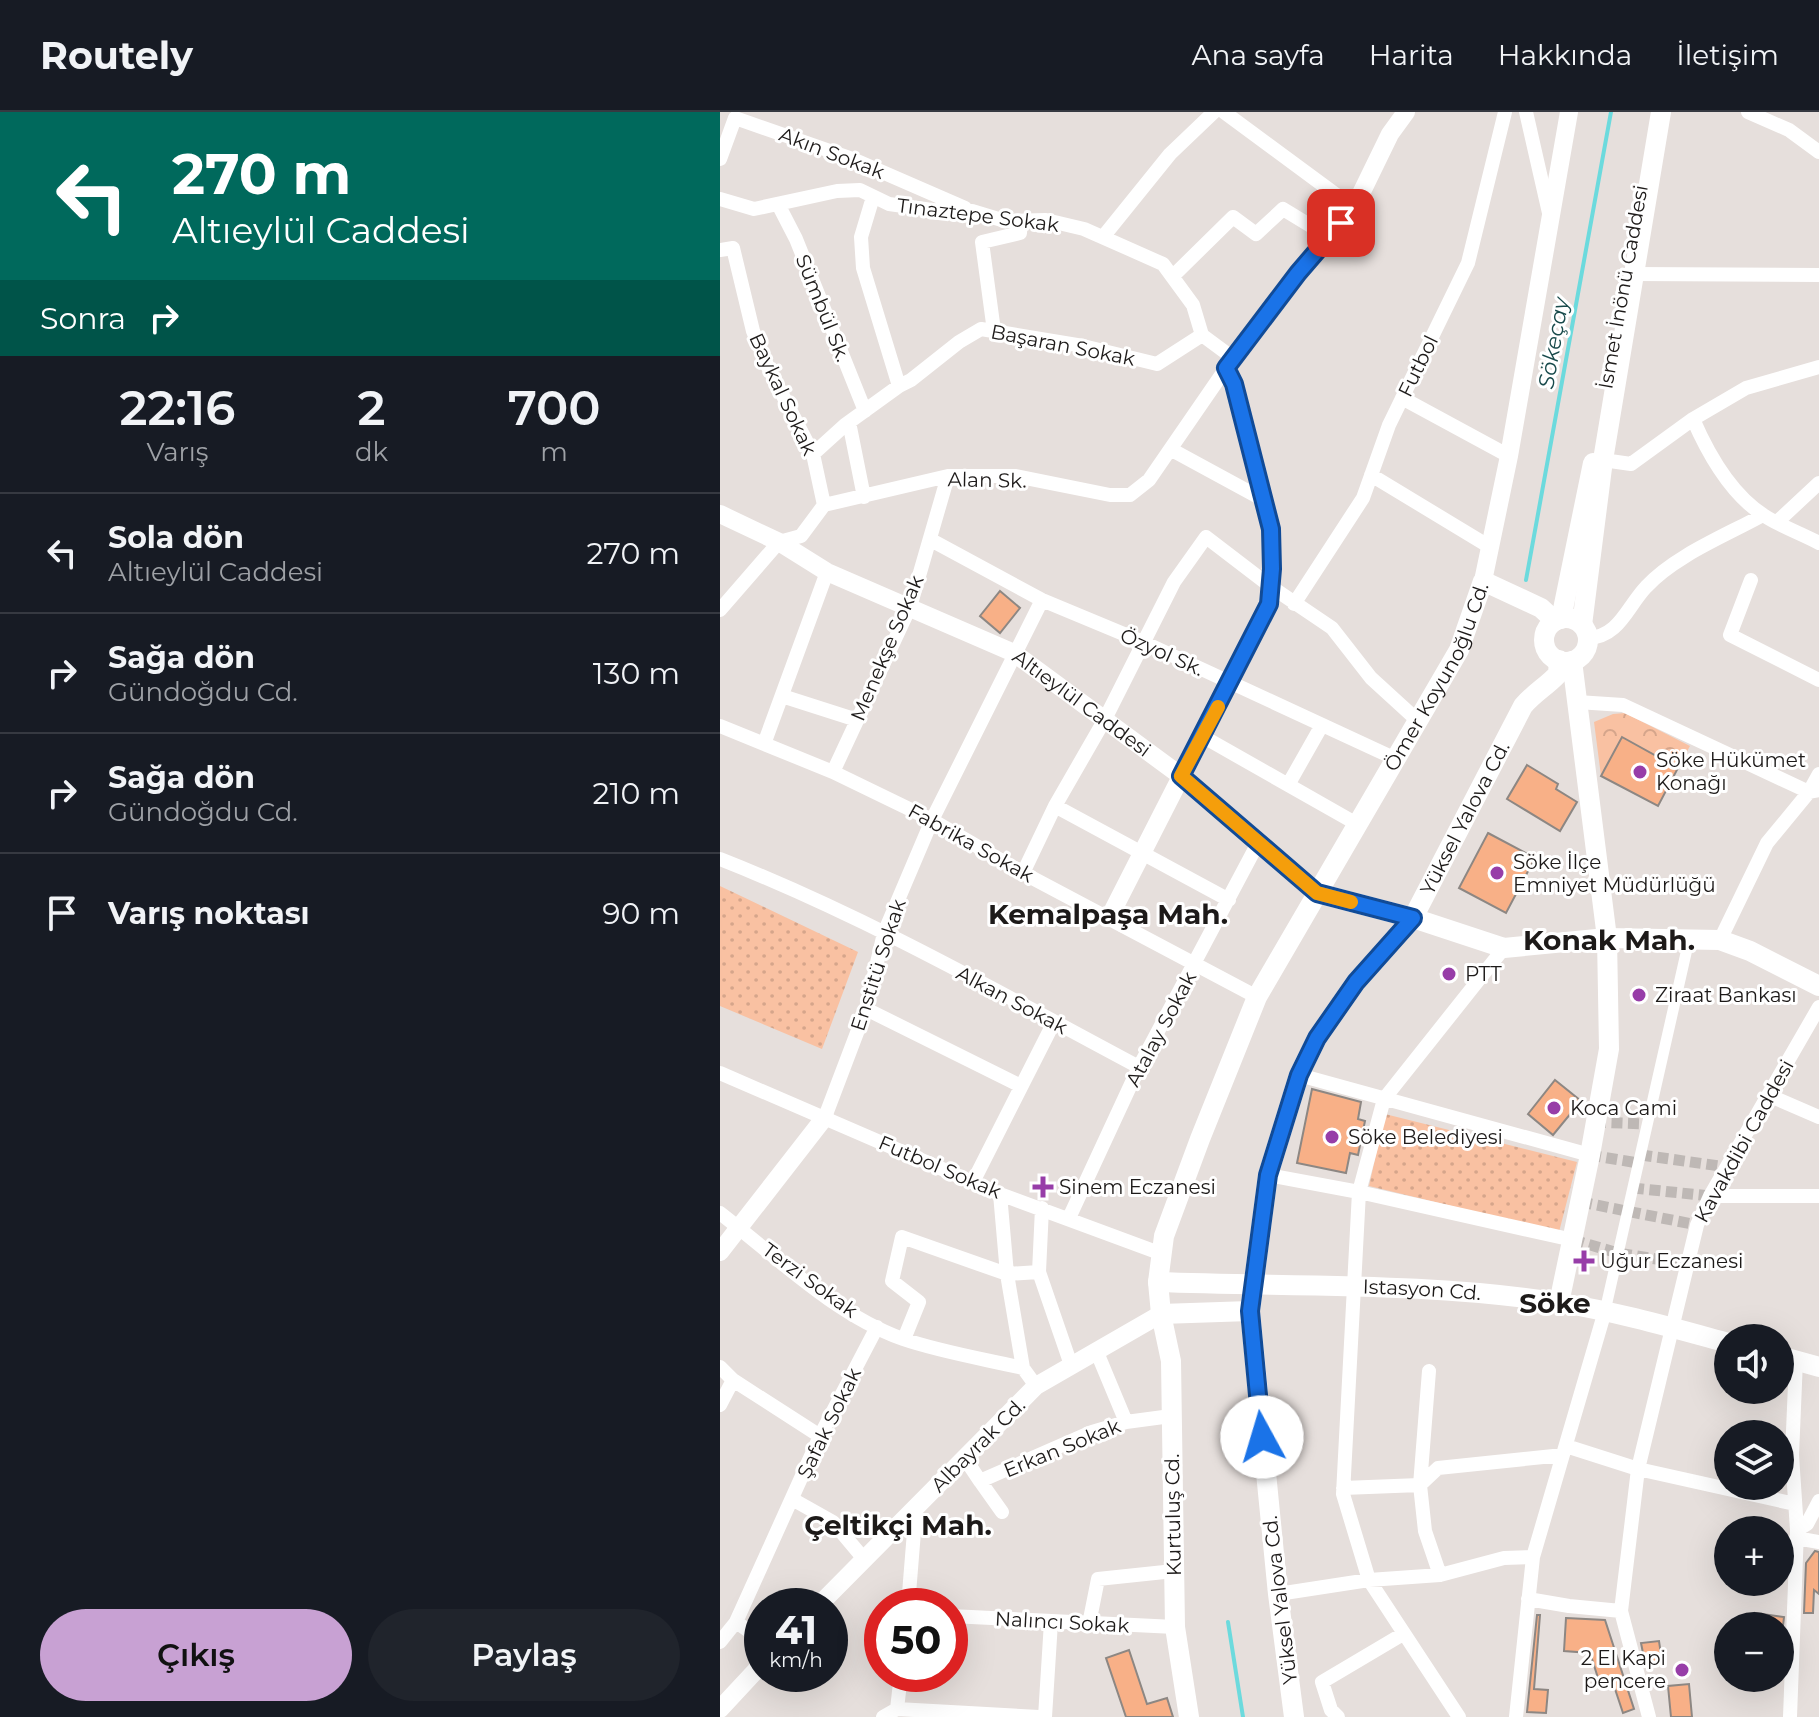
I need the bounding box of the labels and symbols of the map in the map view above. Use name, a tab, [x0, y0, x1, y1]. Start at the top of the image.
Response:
street label: Akın Sokak	[776, 122, 888, 184]
street label: İsmet İnönü Caddesi	[1593, 183, 1653, 391]
pin	[1307, 189, 1375, 257]
street label: Tınaztepe Sokak	[896, 193, 1060, 237]
street label: Sümbül Sk.	[791, 251, 855, 365]
water label: Sökeçay	[1532, 293, 1575, 391]
street label: Başaran Sokak	[989, 319, 1137, 371]
street label: Baykal Sokak	[744, 329, 822, 459]
street label: Futbol	[1393, 331, 1443, 401]
street label: Alan Sk.	[947, 467, 1027, 493]
street label: Menekşe Sokak	[846, 572, 929, 724]
street label: Ömer Koyunoğlu Cd.	[1379, 579, 1494, 776]
street label: Özyol Sk.	[1116, 623, 1208, 681]
street label: Altıeylül Caddesi	[1008, 644, 1156, 762]
street label: Yüksel Yalova Cd.	[1415, 737, 1515, 899]
place label: Söke Hükümet Konağı	[1656, 748, 1806, 795]
marker: Söke Hükümet Konağı	[1631, 763, 1649, 781]
street label: Fabrika Sokak	[904, 799, 1038, 887]
place label: Söke İlçe Emniyet Müdürlüğü	[1513, 850, 1716, 897]
marker: Söke İlçe Emniyet Müdürlüğü	[1488, 864, 1506, 882]
street label: Enstitü Sokak	[845, 896, 911, 1034]
district label: Kemalpaşa Mah.	[988, 897, 1228, 931]
district label: Konak Mah.	[1523, 923, 1695, 957]
street label: Alkan Sokak	[952, 961, 1072, 1039]
place label: PTT	[1465, 962, 1502, 986]
marker: PTT	[1440, 965, 1458, 983]
street label: Atalay Sokak	[1121, 967, 1201, 1091]
place label: Ziraat Bankası	[1655, 983, 1797, 1007]
marker: Ziraat Bankası	[1630, 986, 1648, 1004]
street label: Kavakdibi Caddesi	[1689, 1055, 1799, 1227]
place label: Koca Cami	[1570, 1096, 1677, 1120]
marker: Koca Cami	[1545, 1099, 1563, 1117]
place label: Söke Belediyesi	[1348, 1125, 1503, 1149]
marker: Söke Belediyesi	[1323, 1128, 1341, 1146]
street label: Futbol Sokak	[875, 1130, 1005, 1204]
place label: Sinem Eczanesi	[1059, 1175, 1216, 1199]
marker: Sinem Eczanesi	[1034, 1178, 1052, 1196]
street label: Terzi Sokak	[758, 1237, 862, 1323]
place label: Uğur Eczanesi	[1600, 1249, 1743, 1273]
marker: Uğur Eczanesi	[1575, 1252, 1593, 1270]
street label: Istasyon Cd.	[1362, 1275, 1482, 1305]
district label: Söke	[1519, 1286, 1591, 1320]
street label: Şafak Sokak	[792, 1364, 866, 1482]
street label: Albayrak Cd.	[926, 1393, 1030, 1497]
position arrow	[1220, 1395, 1304, 1479]
street label: Erkan Sokak	[1000, 1414, 1124, 1482]
street label: Kurtuluş Cd.	[1160, 1454, 1186, 1576]
district label: Çeltikçi Mah.	[804, 1508, 992, 1542]
street label: Yüksel Yalova Cd.	[1258, 1514, 1302, 1686]
speed limit sign: 50	[864, 1588, 968, 1692]
street label: Nalıncı Sokak	[994, 1606, 1130, 1638]
place label: 2 El Kapi pencere	[1581, 1646, 1666, 1693]
marker: 2 El Kapi pencere	[1673, 1661, 1691, 1679]

